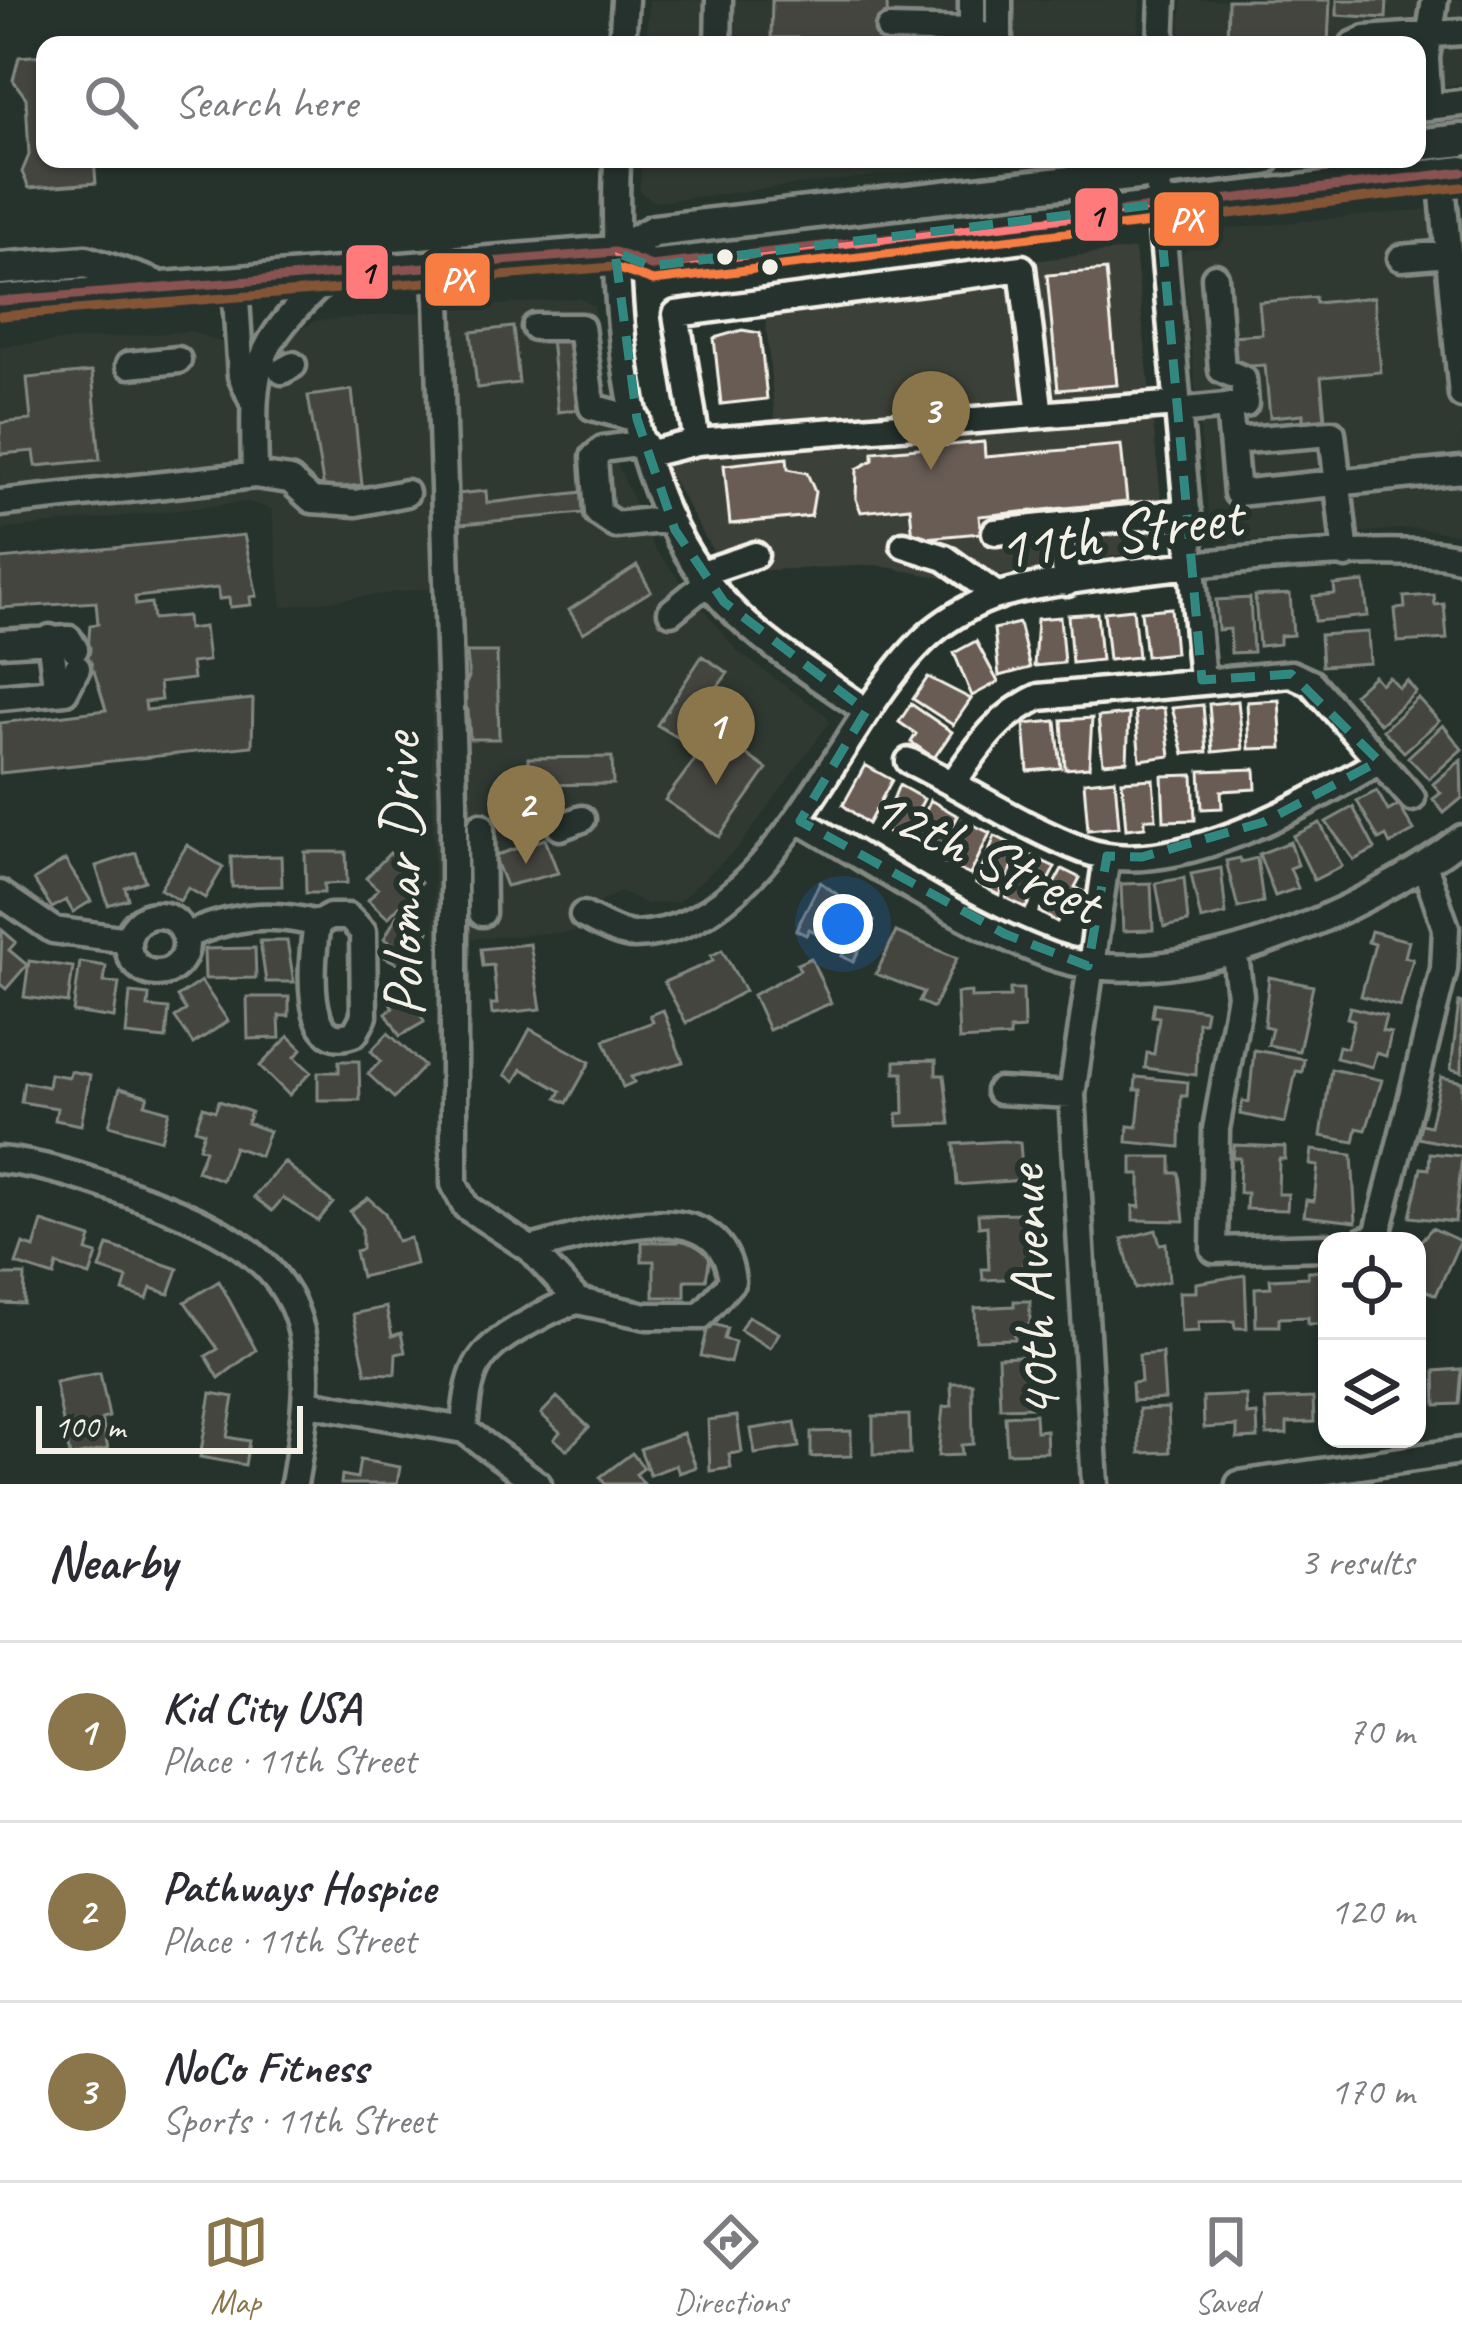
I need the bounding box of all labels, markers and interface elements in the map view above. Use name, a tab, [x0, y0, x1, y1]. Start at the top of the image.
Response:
search box	[36, 36, 1426, 168]
icon: search	[78, 69, 144, 135]
text: Search here	[174, 74, 357, 131]
line badge: 1	[1073, 186, 1120, 243]
line badge: PX	[1152, 190, 1221, 248]
text: 1	[1089, 194, 1107, 236]
text: PX	[1170, 199, 1206, 241]
line badge: 1	[344, 243, 390, 301]
unlabelled marker	[714, 246, 736, 268]
text: 1	[360, 251, 378, 293]
line badge: PX	[423, 251, 492, 308]
unlabelled marker	[759, 256, 781, 278]
text: PX	[441, 259, 477, 301]
pin: 3	[892, 371, 970, 470]
street label: 11th Street	[993, 477, 1252, 587]
pin: 1	[677, 686, 755, 785]
street label: Polomar Drive	[360, 729, 441, 1018]
pin: 2	[487, 765, 565, 864]
street label: 12th Street	[859, 769, 1118, 943]
your location	[813, 894, 873, 954]
street label: 40th Avenue	[985, 1160, 1079, 1422]
map controls	[1318, 1232, 1426, 1448]
button: locate	[1318, 1232, 1426, 1340]
button: layers	[1318, 1340, 1426, 1448]
scale bar	[36, 1400, 303, 1453]
text: 100 m	[54, 1406, 125, 1448]
text: Nearby	[48, 1530, 176, 1594]
text: 3 results	[1300, 1538, 1414, 1587]
text: Kid City USA	[162, 1679, 360, 1736]
text: 1	[78, 1707, 96, 1756]
text: 70 m	[1348, 1707, 1414, 1756]
text: Place · 11th Street	[162, 1736, 416, 1785]
text: Pathways Hospice	[162, 1859, 436, 1916]
text: 2	[78, 1887, 96, 1936]
text: 120 m	[1330, 1887, 1414, 1936]
text: Place · 11th Street	[162, 1916, 416, 1965]
text: NoCo Fitness	[162, 2039, 368, 2096]
text: 3	[78, 2067, 96, 2116]
text: 170 m	[1330, 2067, 1414, 2116]
text: Sports · 11th Street	[162, 2096, 435, 2145]
tab: Map	[203, 2209, 269, 2323]
tab: Directions	[674, 2209, 788, 2323]
tab: Saved	[1193, 2209, 1259, 2323]

